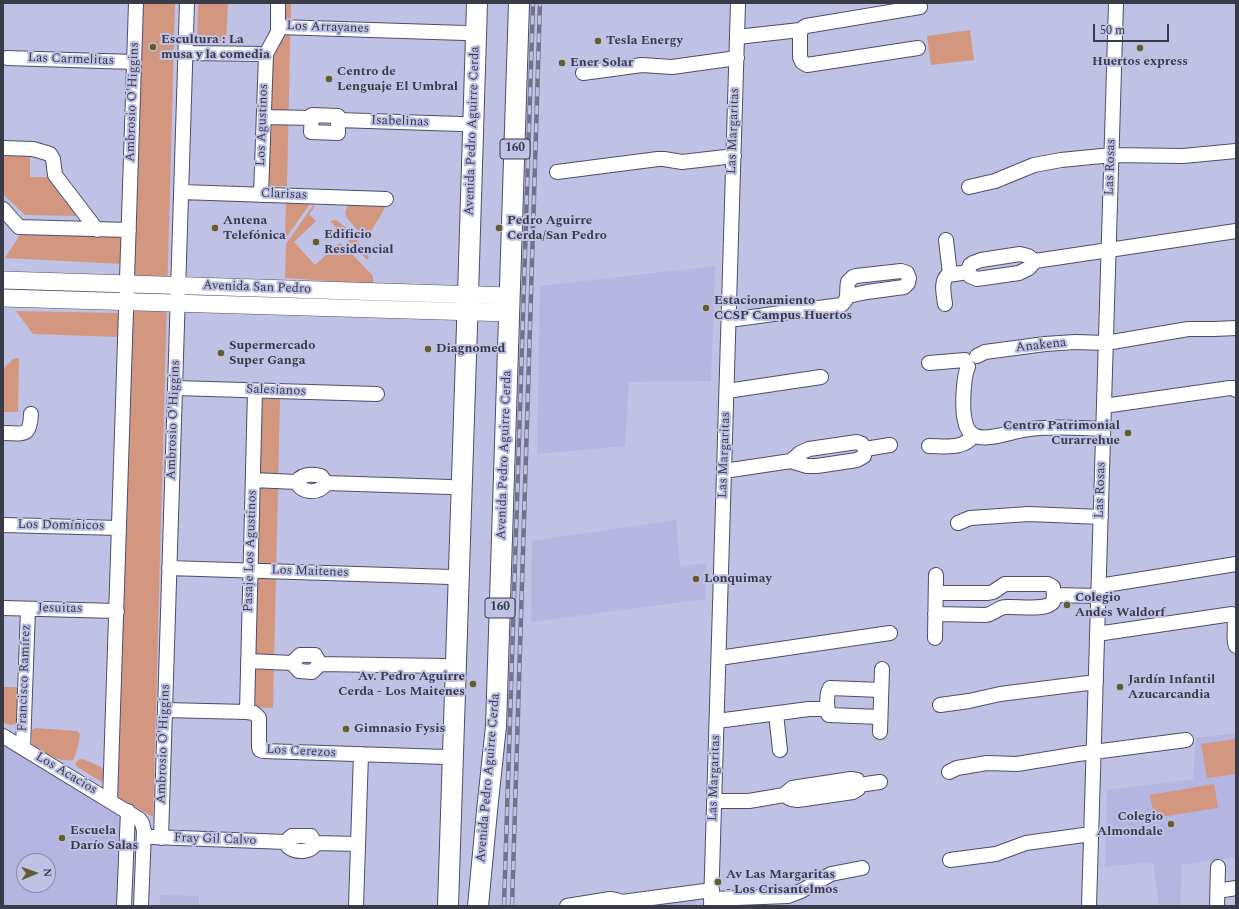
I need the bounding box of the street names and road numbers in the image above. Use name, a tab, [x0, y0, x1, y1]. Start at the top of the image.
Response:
street label: Los Arrayanes	[286, 19, 370, 37]
street label: Ambrosio O'Higgins	[123, 42, 143, 162]
street label: Avenida Pedro Aguirre Cerda	[462, 46, 484, 216]
street label: Las Carmelitas	[28, 51, 114, 69]
street label: Los Agustinos	[254, 84, 272, 166]
street label: Las Margaritas	[725, 87, 743, 175]
street label: Isabelinas	[371, 113, 429, 131]
street label: Las Rosas	[1102, 138, 1120, 196]
road number: 160	[500, 139, 530, 159]
street label: Clarisas	[261, 186, 307, 204]
street label: Avenida San Pedro	[203, 278, 311, 298]
street label: Anakena	[1015, 336, 1067, 356]
street label: Ambrosio O'Higgins	[164, 360, 184, 480]
street label: Avenida Pedro Aguirre Cerda	[494, 370, 516, 540]
street label: Salesianos	[246, 382, 306, 400]
street label: Las Margaritas	[716, 411, 734, 499]
street label: Las Rosas	[1092, 461, 1110, 519]
street label: Pasaje Los Agustinos	[241, 490, 261, 612]
street label: Los Domínicos	[17, 517, 105, 535]
street label: Los Maitenes	[271, 563, 349, 581]
road number: 160	[485, 598, 515, 618]
street label: Jesuitas	[38, 601, 82, 617]
street label: Francisco Ramírez	[15, 624, 35, 732]
street label: Ambrosio O'Higgins	[154, 684, 174, 804]
street label: Avenida Pedro Aguirre Cerda	[474, 693, 504, 863]
street label: Las Margaritas	[706, 734, 724, 822]
street label: Los Cerezos	[266, 742, 336, 762]
street label: Los Acacios	[32, 750, 100, 798]
street label: Fray Gil Calvo	[173, 831, 257, 849]

